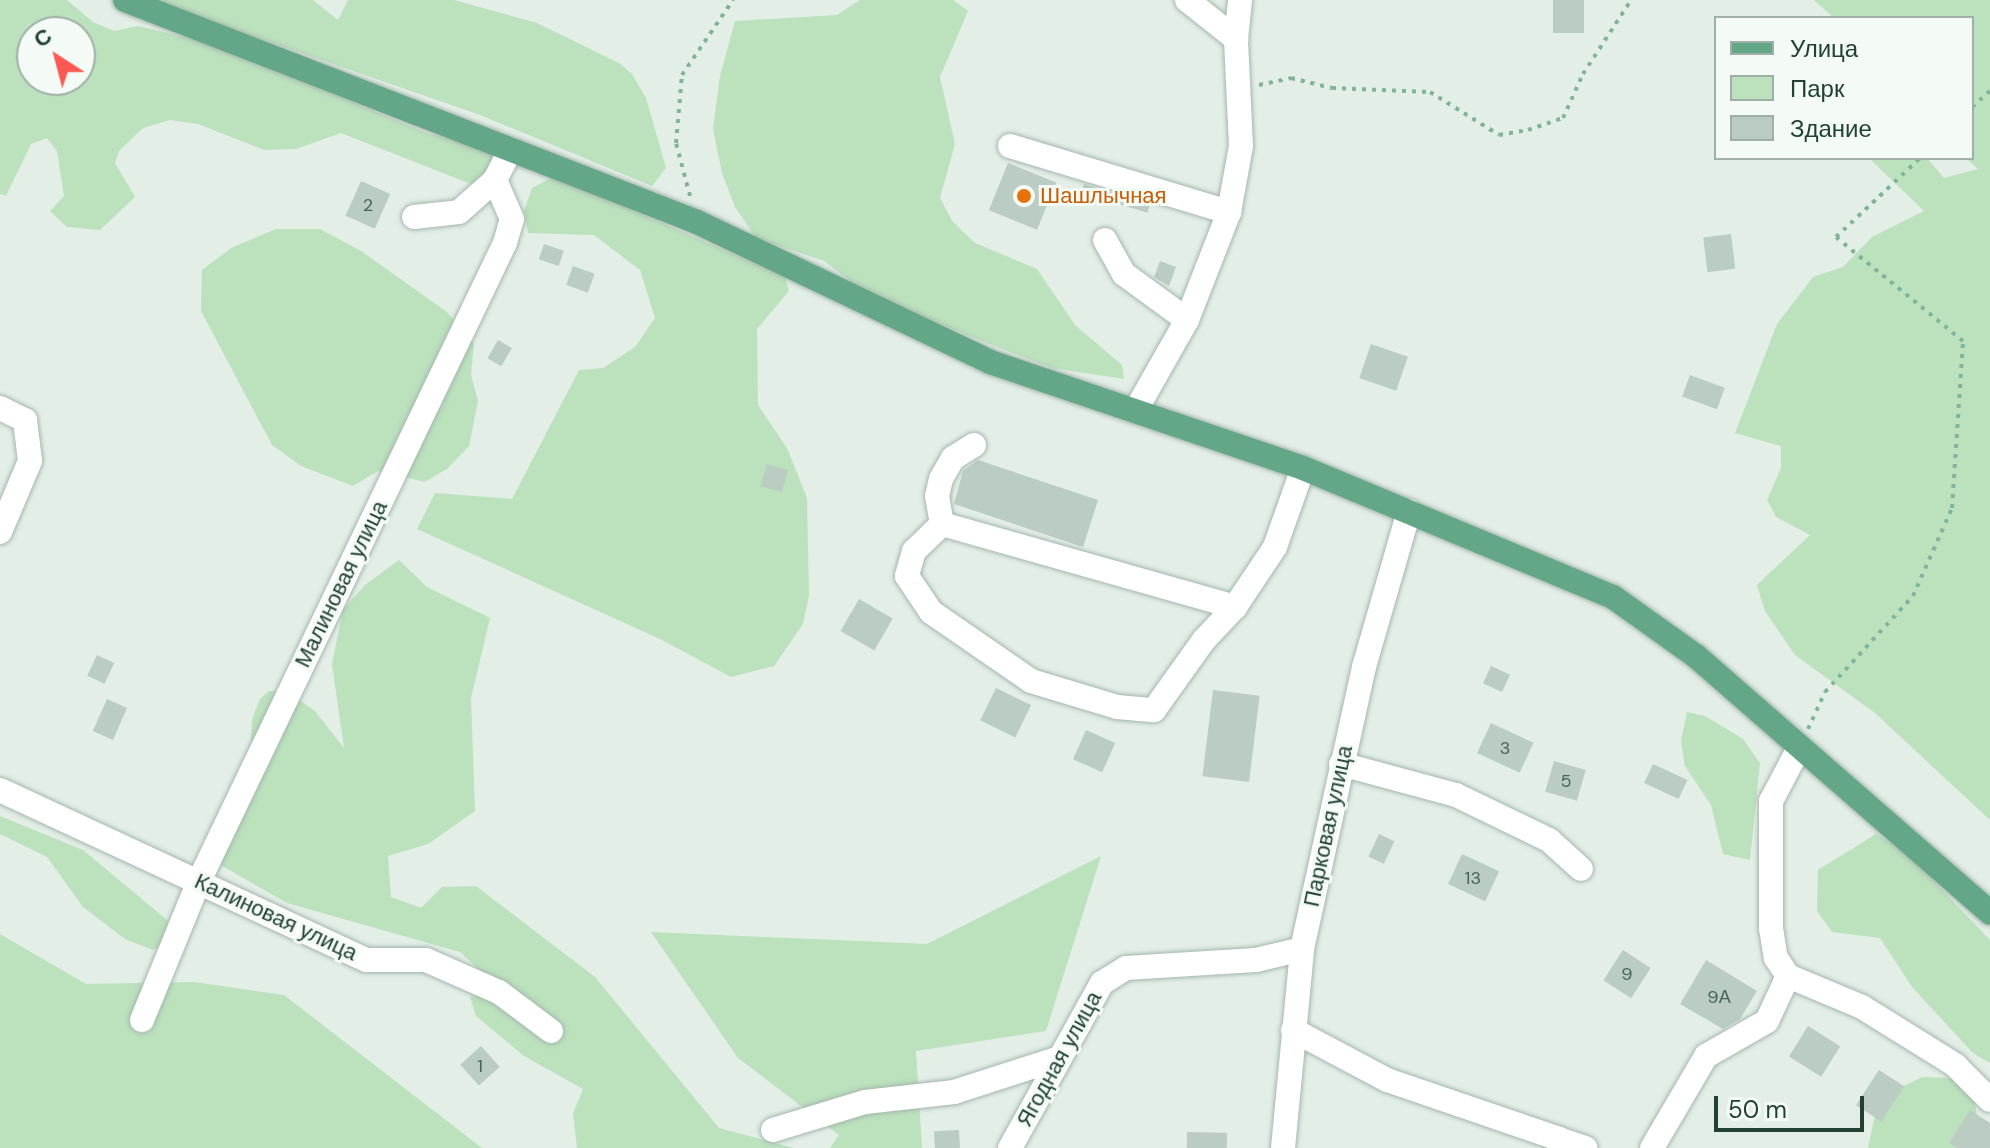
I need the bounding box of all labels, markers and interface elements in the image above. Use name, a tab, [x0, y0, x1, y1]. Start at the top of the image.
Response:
north arrow	[16, 16, 96, 96]
legend	[1714, 16, 1974, 160]
text: С	[28, 21, 58, 54]
text: Улица	[1790, 33, 1858, 64]
text: Парк	[1790, 73, 1844, 104]
text: Здание	[1790, 113, 1872, 144]
place label: Шашлычная	[1040, 183, 1166, 209]
marker: Шашлычная	[1015, 187, 1033, 205]
house number: 2	[363, 194, 373, 216]
street label: Малиновая улица	[289, 496, 393, 672]
house number: 3	[1500, 737, 1510, 759]
street label: Парковая улица	[1298, 743, 1358, 909]
house number: 5	[1561, 770, 1571, 792]
house number: 13	[1465, 867, 1481, 889]
street label: Калиновая улица	[190, 868, 362, 966]
house number: 9	[1621, 963, 1633, 985]
house number: 9А	[1707, 986, 1731, 1008]
street label: Ягодная улица	[1011, 987, 1107, 1131]
house number: 1	[477, 1055, 483, 1077]
scale bar	[1718, 1080, 1868, 1130]
text: 50 m	[1728, 1094, 1787, 1125]

